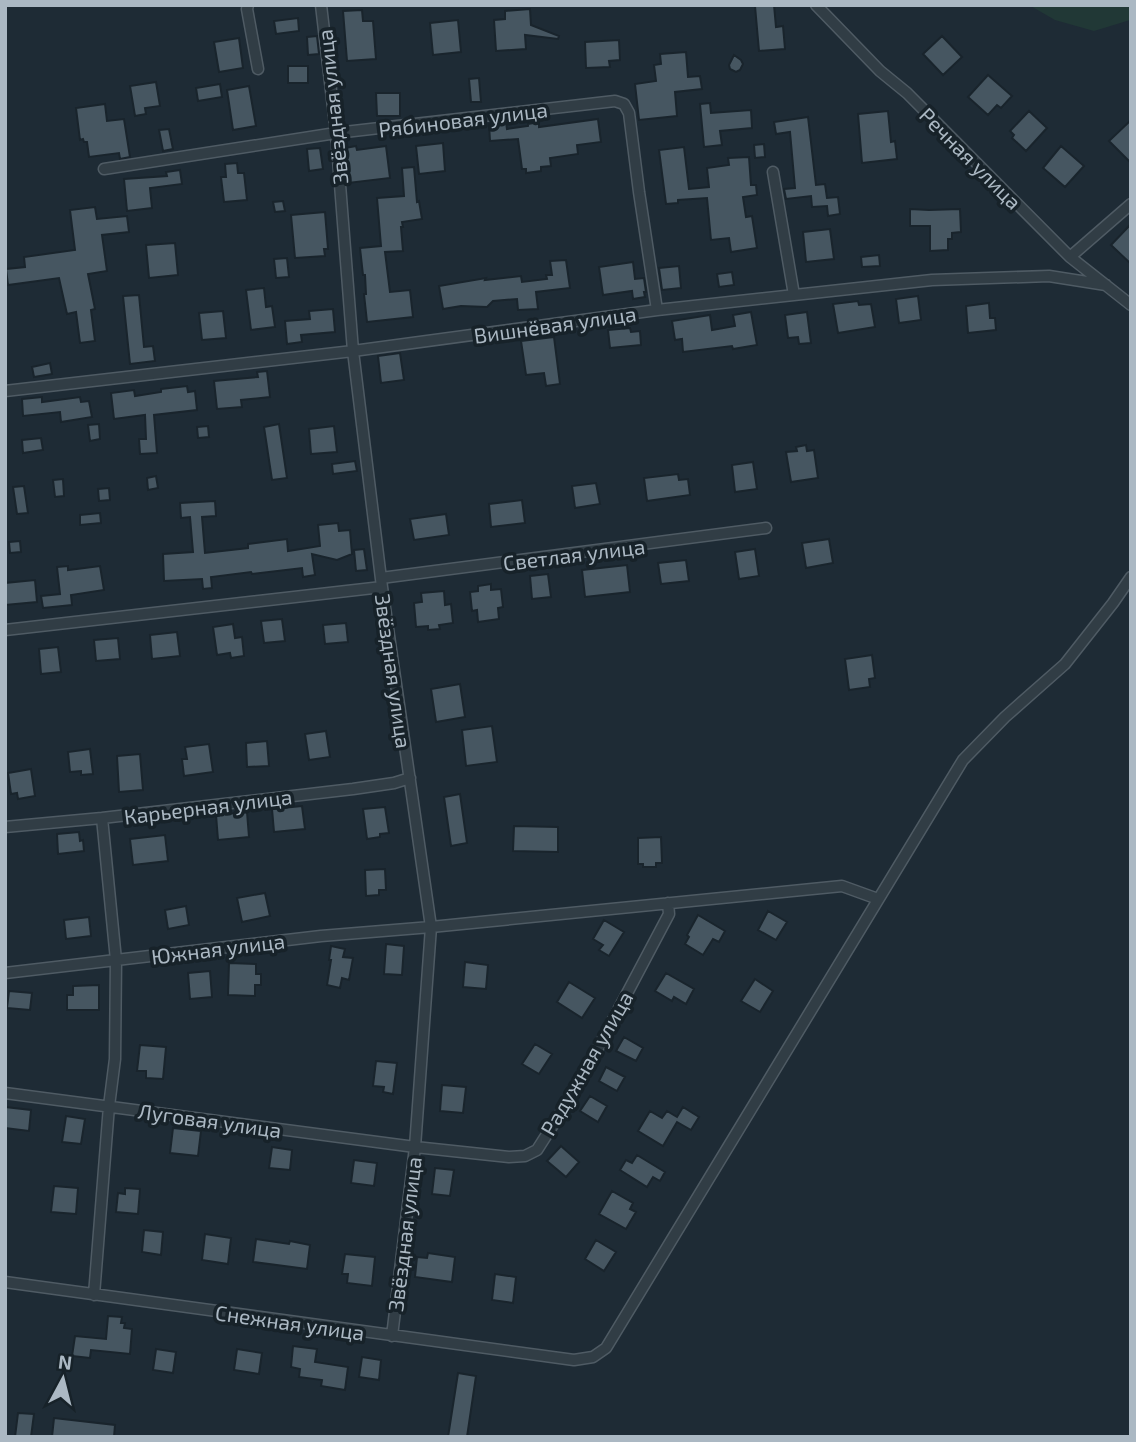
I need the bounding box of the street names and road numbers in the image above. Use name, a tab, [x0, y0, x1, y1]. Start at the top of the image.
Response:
street label: Звёздная улица	[311, 28, 354, 186]
street label: Рябиновая улица	[377, 96, 549, 143]
street label: Речная улица	[914, 102, 1027, 215]
street label: Вишнёвая улица	[472, 300, 638, 349]
street label: Светлая улица	[502, 533, 647, 576]
street label: Звёздная улица	[370, 592, 417, 750]
street label: Карьерная улица	[122, 783, 294, 830]
street label: Южная улица	[150, 927, 286, 970]
street label: Радужная улица	[535, 986, 638, 1140]
street label: Луговая улица	[137, 1098, 283, 1143]
street label: Звёздная улица	[382, 1155, 427, 1313]
street label: Снежная улица	[214, 1299, 366, 1346]

